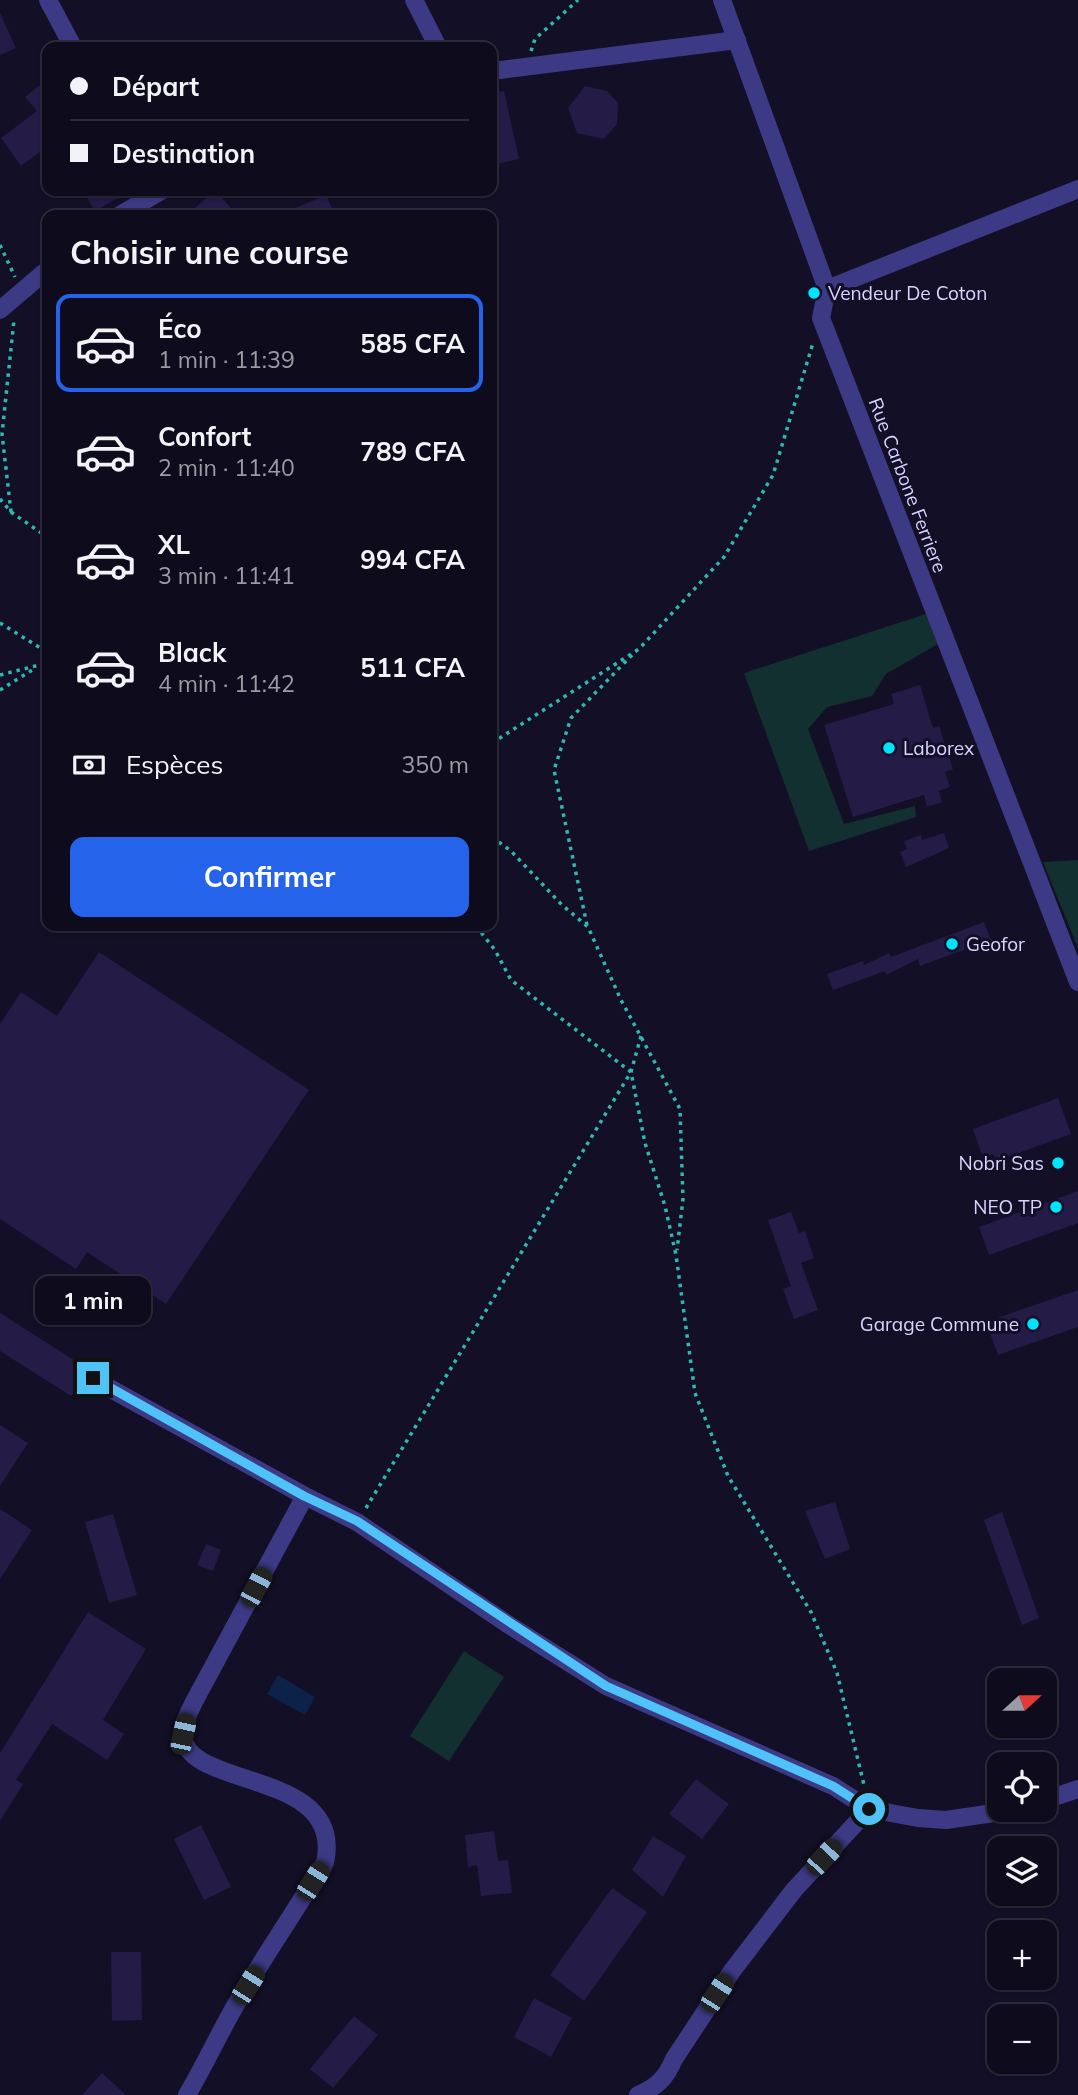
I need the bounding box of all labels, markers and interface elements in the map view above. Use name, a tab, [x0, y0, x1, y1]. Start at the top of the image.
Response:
text: Départ	[112, 70, 199, 103]
text: Destination	[112, 137, 255, 170]
text: Choisir une course	[70, 232, 349, 272]
place label: Vendeur De Coton	[828, 281, 987, 305]
marker: Vendeur De Coton	[806, 285, 822, 301]
icon: car	[74, 312, 137, 375]
text: Éco	[158, 312, 202, 345]
text: 585 CFA	[360, 327, 465, 360]
text: 1 min · 11:39	[158, 345, 295, 374]
street label: Rue Carbone Ferriere	[864, 394, 952, 576]
icon: car	[74, 420, 137, 483]
text: Confort	[158, 420, 251, 453]
text: 789 CFA	[360, 435, 465, 468]
text: 2 min · 11:40	[158, 453, 295, 482]
icon: car	[74, 528, 137, 591]
text: XL	[158, 528, 190, 561]
text: 994 CFA	[360, 543, 465, 576]
text: 3 min · 11:41	[158, 561, 295, 590]
icon: car	[74, 636, 137, 699]
text: Black	[158, 636, 226, 669]
text: 511 CFA	[360, 651, 465, 684]
text: 4 min · 11:42	[158, 669, 295, 698]
place label: Laborex	[903, 736, 974, 760]
marker: Laborex	[881, 740, 897, 756]
icon: cash	[70, 746, 108, 784]
text: Espèces	[126, 748, 223, 781]
text: 350 m	[401, 750, 469, 779]
button: Confirmer	[70, 837, 469, 917]
place label: Geofor	[966, 932, 1025, 956]
marker: Geofor	[944, 936, 960, 952]
place label: Nobri Sas	[959, 1151, 1044, 1175]
marker: Nobri Sas	[1050, 1155, 1066, 1171]
place label: NEO TP	[973, 1195, 1042, 1219]
marker: NEO TP	[1048, 1199, 1064, 1215]
callout: 1 min	[35, 1276, 151, 1326]
text: 1 min	[63, 1286, 123, 1315]
place label: Garage Commune	[860, 1312, 1019, 1336]
marker: Garage Commune	[1025, 1316, 1041, 1332]
route end	[77, 1362, 109, 1394]
car	[237, 1564, 276, 1610]
north arrow	[987, 1668, 1057, 1738]
map controls	[987, 1668, 1057, 2074]
car	[169, 1711, 198, 1757]
button: locate	[987, 1752, 1057, 1822]
route start	[853, 1793, 885, 1825]
car	[802, 1834, 847, 1880]
button: layers	[987, 1836, 1057, 1906]
car	[293, 1858, 334, 1904]
button: +	[987, 1920, 1057, 1990]
car	[228, 1962, 269, 2008]
car	[697, 1970, 738, 2016]
button: −	[987, 2004, 1057, 2074]

